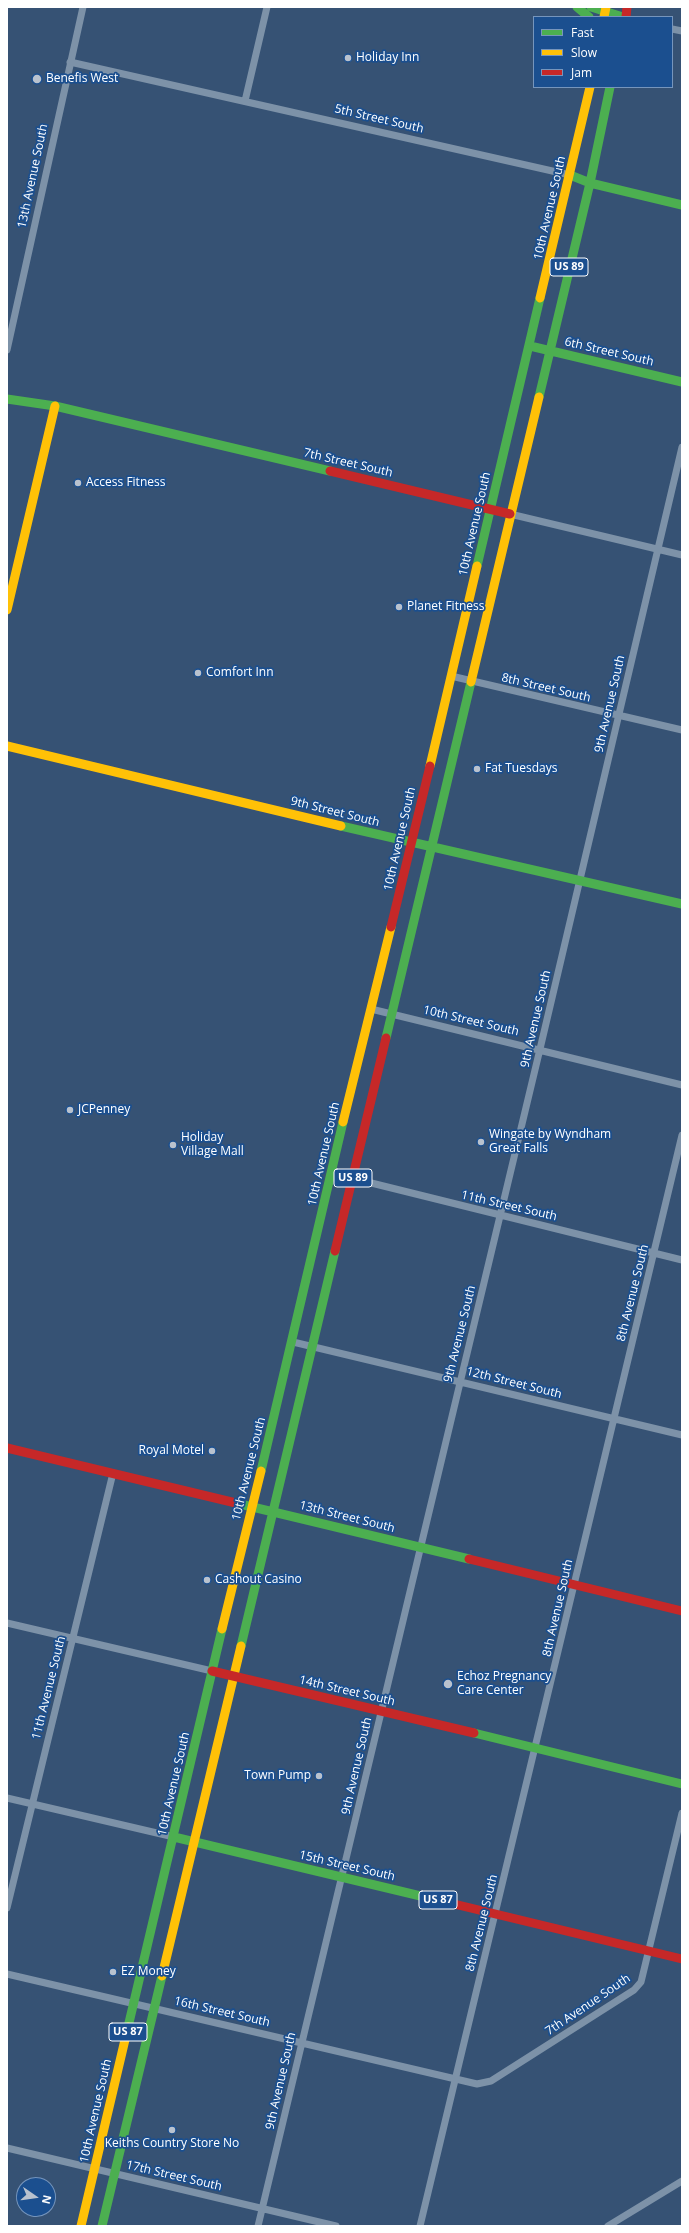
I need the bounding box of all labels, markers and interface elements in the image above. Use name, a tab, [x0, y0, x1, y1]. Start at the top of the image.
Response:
legend	[533, 16, 673, 88]
text: Fast	[571, 24, 594, 41]
text: Slow	[571, 44, 597, 61]
place label: Holiday Inn	[356, 51, 419, 65]
marker: Holiday Inn	[343, 53, 353, 63]
text: Jam	[571, 64, 592, 81]
place label: Benefis West	[46, 72, 118, 86]
marker: Benefis West	[31, 73, 43, 85]
street label: 5th Street South	[333, 102, 425, 136]
street label: 13th Avenue South	[15, 123, 51, 229]
street label: 10th Avenue South	[531, 155, 569, 261]
road number: US 89	[550, 258, 588, 276]
street label: 6th Street South	[563, 335, 655, 369]
street label: 7th Street South	[302, 446, 394, 480]
street label: 10th Avenue South	[456, 471, 494, 577]
place label: Access Fitness	[86, 476, 165, 490]
marker: Access Fitness	[73, 478, 83, 488]
place label: Planet Fitness	[407, 600, 484, 614]
marker: Planet Fitness	[394, 602, 404, 612]
street label: 9th Avenue South	[592, 654, 628, 754]
place label: Comfort Inn	[206, 666, 274, 680]
marker: Comfort Inn	[193, 668, 203, 678]
street label: 8th Street South	[500, 671, 592, 705]
place label: Fat Tuesdays	[485, 762, 557, 776]
marker: Fat Tuesdays	[472, 764, 482, 774]
street label: 10th Avenue South	[381, 786, 419, 892]
street label: 9th Street South	[289, 794, 381, 830]
street label: 9th Avenue South	[518, 969, 554, 1069]
street label: 10th Street South	[422, 1003, 520, 1039]
street label: 10th Avenue South	[305, 1101, 343, 1207]
place label: JCPenney	[78, 1103, 130, 1117]
marker: JCPenney	[65, 1105, 75, 1115]
place label: Wingate by Wyndham Great Falls	[489, 1128, 611, 1156]
place label: Holiday Village Mall	[181, 1131, 244, 1159]
marker: Wingate by Wyndham Great Falls	[476, 1137, 486, 1147]
marker: Holiday Village Mall	[168, 1140, 178, 1150]
road number: US 89	[334, 1169, 372, 1187]
street label: 11th Street South	[460, 1188, 558, 1224]
street label: 8th Avenue South	[614, 1243, 652, 1343]
street label: 9th Avenue South	[441, 1284, 479, 1384]
street label: 12th Street South	[465, 1364, 563, 1402]
street label: 10th Avenue South	[229, 1416, 269, 1522]
place label: Royal Motel	[138, 1444, 204, 1458]
marker: Royal Motel	[207, 1446, 217, 1456]
street label: 13th Street South	[298, 1498, 396, 1536]
street label: 8th Avenue South	[540, 1558, 576, 1658]
place label: Cashout Casino	[215, 1573, 302, 1587]
marker: Cashout Casino	[202, 1575, 212, 1585]
street label: 11th Avenue South	[29, 1635, 69, 1741]
place label: Echoz Pregnancy Care Center	[457, 1670, 551, 1698]
street label: 14th Street South	[298, 1673, 396, 1709]
marker: Echoz Pregnancy Care Center	[442, 1678, 454, 1690]
street label: 9th Avenue South	[339, 1716, 375, 1816]
street label: 10th Avenue South	[155, 1731, 193, 1837]
place label: Town Pump	[244, 1769, 311, 1783]
marker: Town Pump	[314, 1771, 324, 1781]
street label: 15th Street South	[298, 1848, 396, 1884]
street label: 8th Avenue South	[463, 1873, 501, 1973]
road number: US 87	[419, 1891, 457, 1909]
place label: EZ Money	[121, 1965, 176, 1979]
marker: EZ Money	[108, 1967, 118, 1977]
street label: 7th Avenue South	[543, 1971, 633, 2039]
street label: 16th Street South	[173, 1994, 271, 2030]
road number: US 87	[109, 2023, 147, 2041]
street label: 9th Avenue South	[263, 2031, 299, 2131]
street label: 10th Avenue South	[77, 2058, 115, 2164]
marker: Keiths Country Store No	[167, 2125, 177, 2135]
place label: Keiths Country Store No	[105, 2137, 239, 2151]
street label: 17th Street South	[125, 2158, 223, 2194]
north arrow	[16, 2177, 56, 2217]
text: N	[39, 2194, 56, 2206]

